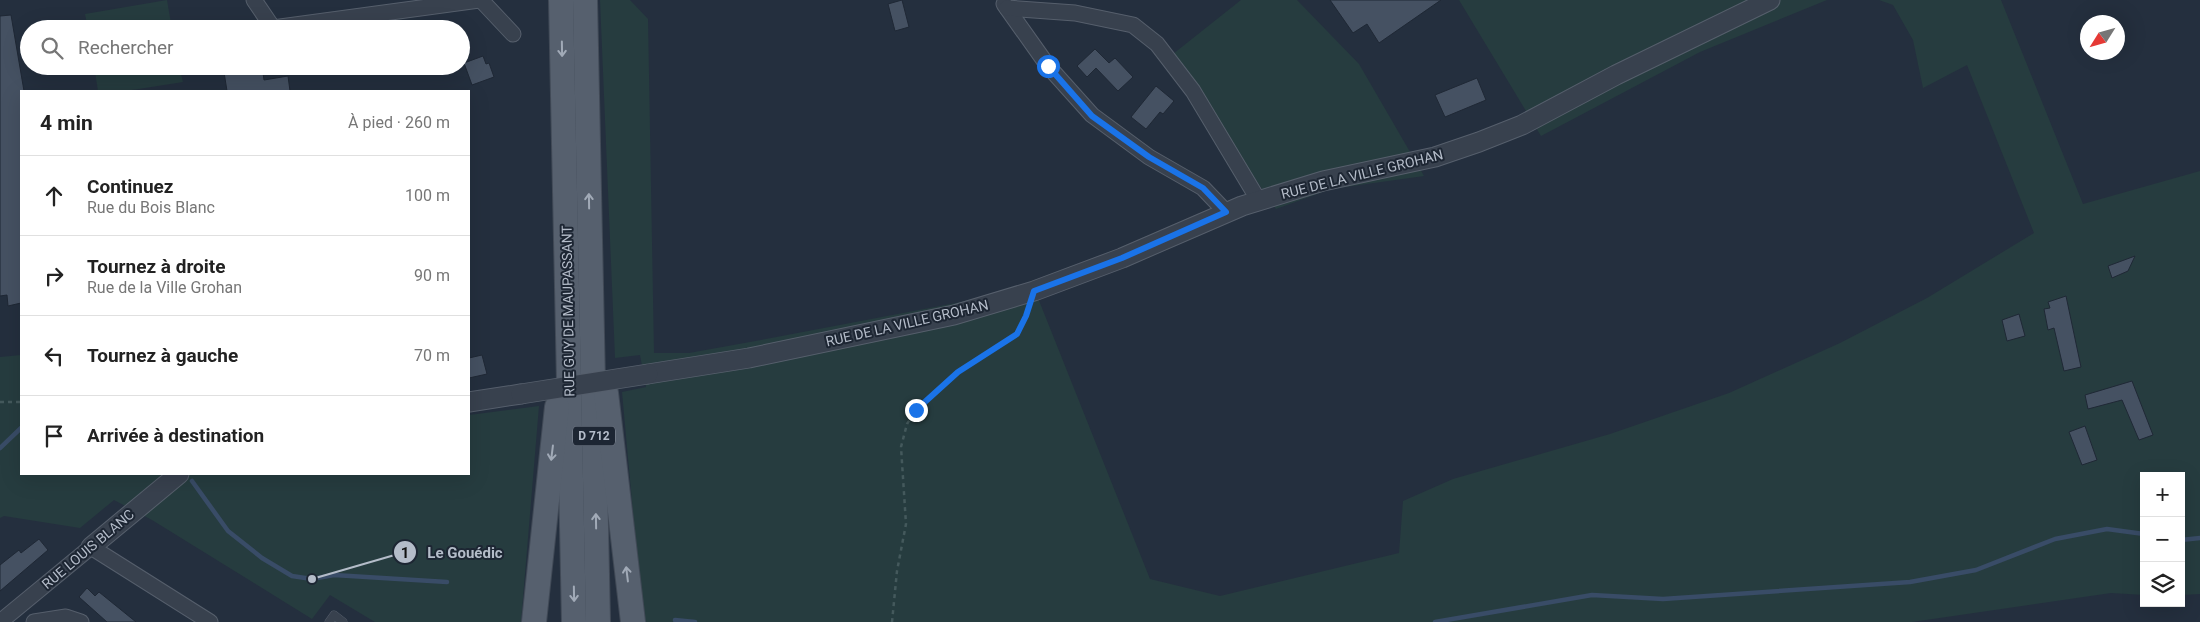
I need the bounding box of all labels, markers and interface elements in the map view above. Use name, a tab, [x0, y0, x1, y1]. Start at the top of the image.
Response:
north arrow	[2080, 15, 2125, 60]
search box	[20, 20, 470, 75]
icon: search	[38, 34, 66, 62]
text: Rechercher	[78, 36, 173, 59]
one-way arrow	[557, 40, 567, 56]
route start	[1037, 55, 1060, 78]
text: 4 min	[40, 111, 93, 135]
text: À pied · 260 m	[348, 113, 450, 132]
street label: RUE DE LA VILLE GROHAN	[1279, 146, 1445, 202]
text: Continuez	[87, 175, 173, 198]
icon: ahead	[40, 182, 68, 210]
text: 100 m	[405, 186, 450, 205]
one-way arrow	[584, 194, 594, 210]
text: Rue du Bois Blanc	[87, 198, 215, 217]
street label: RUE GUY DE MAUPASSANT	[558, 224, 577, 397]
text: Tournez à droite	[87, 255, 226, 278]
icon: right	[40, 262, 68, 290]
text: 90 m	[414, 266, 450, 285]
text: Rue de la Ville Grohan	[87, 278, 242, 297]
street label: RUE DE LA VILLE GROHAN	[824, 297, 990, 349]
icon: left	[40, 342, 68, 370]
text: Tournez à gauche	[87, 344, 238, 367]
text: 70 m	[414, 346, 450, 365]
route end	[905, 399, 928, 422]
icon: arrive	[40, 422, 68, 450]
text: Arrivée à destination	[87, 424, 264, 447]
road number: D 712	[573, 426, 615, 446]
one-way arrow	[547, 445, 557, 461]
map controls	[2140, 472, 2185, 607]
button: +	[2140, 472, 2185, 517]
street label: RUE LOUIS BLANC	[39, 506, 137, 592]
one-way arrow	[591, 513, 600, 529]
button: −	[2140, 517, 2185, 562]
callout: Le Gouédic	[393, 537, 513, 567]
text: 1	[401, 544, 409, 562]
text: Le Gouédic	[427, 544, 503, 562]
button: layers	[2140, 562, 2185, 607]
one-way arrow	[622, 566, 632, 582]
one-way arrow	[569, 586, 579, 602]

